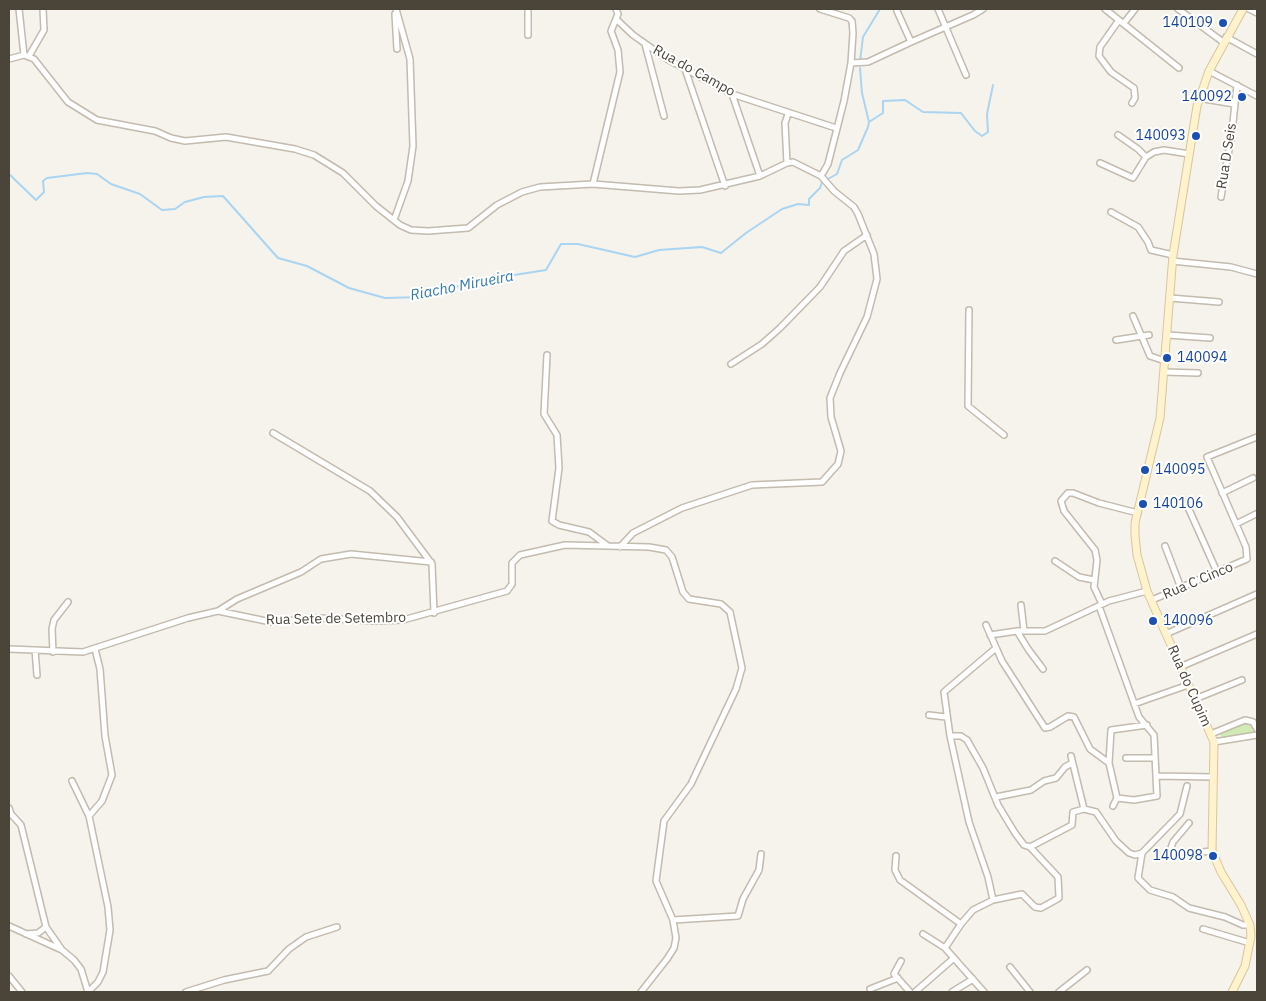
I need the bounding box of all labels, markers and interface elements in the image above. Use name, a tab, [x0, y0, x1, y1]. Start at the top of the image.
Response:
place label: 140109	[1163, 15, 1213, 31]
marker: 140109	[1217, 17, 1229, 29]
street label: Rua do Campo	[650, 42, 738, 100]
place label: 140092	[1182, 89, 1232, 105]
marker: 140092	[1236, 91, 1248, 103]
street label: Rua D Seis	[1213, 122, 1241, 190]
place label: 140093	[1136, 128, 1186, 144]
marker: 140093	[1190, 130, 1202, 142]
water label: Riacho Mirueira	[409, 267, 515, 305]
place label: 140094	[1177, 350, 1227, 366]
marker: 140094	[1161, 352, 1173, 364]
place label: 140095	[1155, 462, 1205, 478]
marker: 140095	[1139, 464, 1151, 476]
place label: 140106	[1153, 496, 1203, 512]
marker: 140106	[1137, 498, 1149, 510]
street label: Rua C Cinco	[1160, 559, 1236, 603]
street label: Rua Sete de Setembro	[266, 609, 406, 629]
place label: 140096	[1163, 613, 1213, 629]
marker: 140096	[1147, 615, 1159, 627]
street label: Rua do Cupim	[1164, 643, 1214, 729]
place label: 140098	[1153, 848, 1203, 864]
marker: 140098	[1207, 850, 1219, 862]

